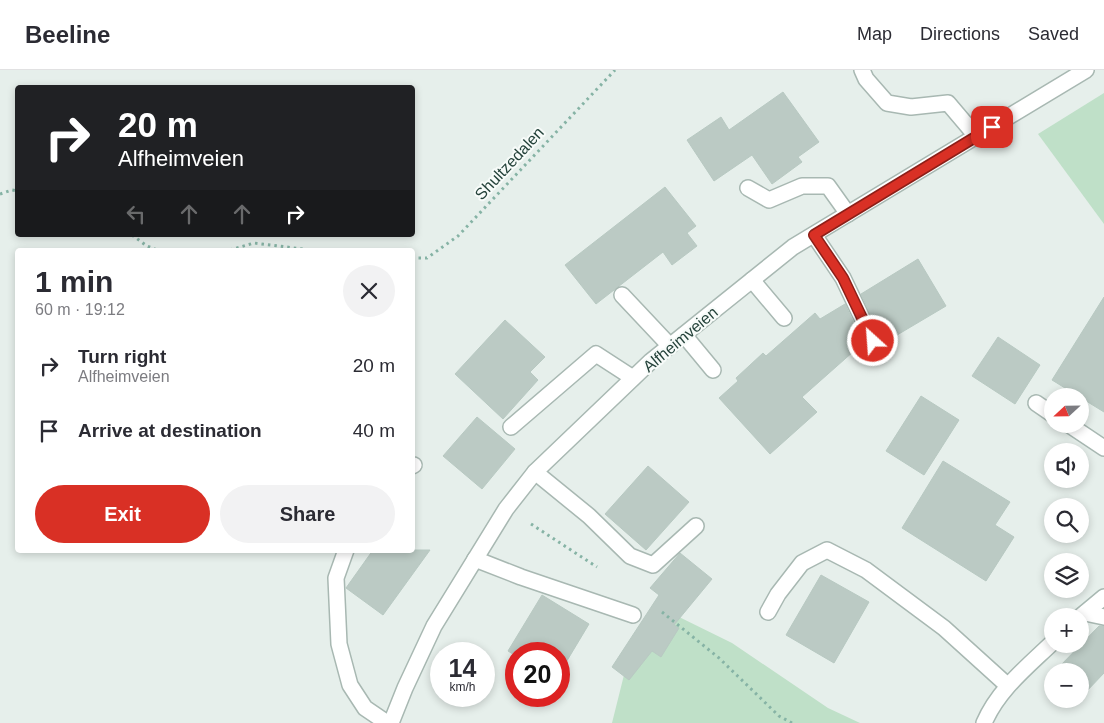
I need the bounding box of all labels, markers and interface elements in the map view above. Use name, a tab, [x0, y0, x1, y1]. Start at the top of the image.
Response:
text: Beeline	[25, 21, 110, 48]
text: Map	[857, 24, 892, 44]
text: Directions	[920, 24, 1000, 44]
text: Saved	[1028, 24, 1079, 44]
icon: right	[35, 105, 100, 170]
text: 20 m	[118, 105, 198, 144]
pin	[971, 106, 1013, 148]
icon: arrive	[978, 113, 1006, 141]
street label: Shultzedalen	[472, 124, 547, 203]
text: Alfheimveien	[118, 146, 244, 171]
icon: left	[122, 200, 150, 228]
icon: ahead	[175, 200, 203, 228]
icon: ahead	[228, 200, 256, 228]
icon: right	[281, 200, 309, 228]
text: 1 min	[35, 265, 113, 298]
button: close	[343, 265, 395, 317]
text: 60 m · 19:12	[35, 301, 125, 318]
street label: Alfheimveien	[640, 303, 721, 375]
position arrow	[846, 314, 898, 366]
text: Turn right	[78, 346, 166, 367]
icon: right	[35, 352, 63, 380]
text: 20 m	[353, 355, 395, 376]
text: Alfheimveien	[78, 368, 170, 385]
north arrow	[1044, 388, 1089, 432]
map controls	[1044, 388, 1089, 708]
icon: arrive	[35, 417, 63, 445]
text: Arrive at destination	[78, 420, 262, 441]
text: 40 m	[353, 420, 395, 441]
button: sound	[1044, 443, 1089, 488]
button: Exit	[35, 485, 210, 543]
button: Share	[220, 485, 395, 543]
button: search	[1044, 498, 1089, 543]
button: layers	[1044, 553, 1089, 598]
button: +	[1044, 608, 1089, 653]
speed limit sign: 20	[505, 642, 570, 707]
text: 14	[449, 654, 476, 682]
button: −	[1044, 663, 1089, 708]
text: km/h	[449, 680, 476, 694]

